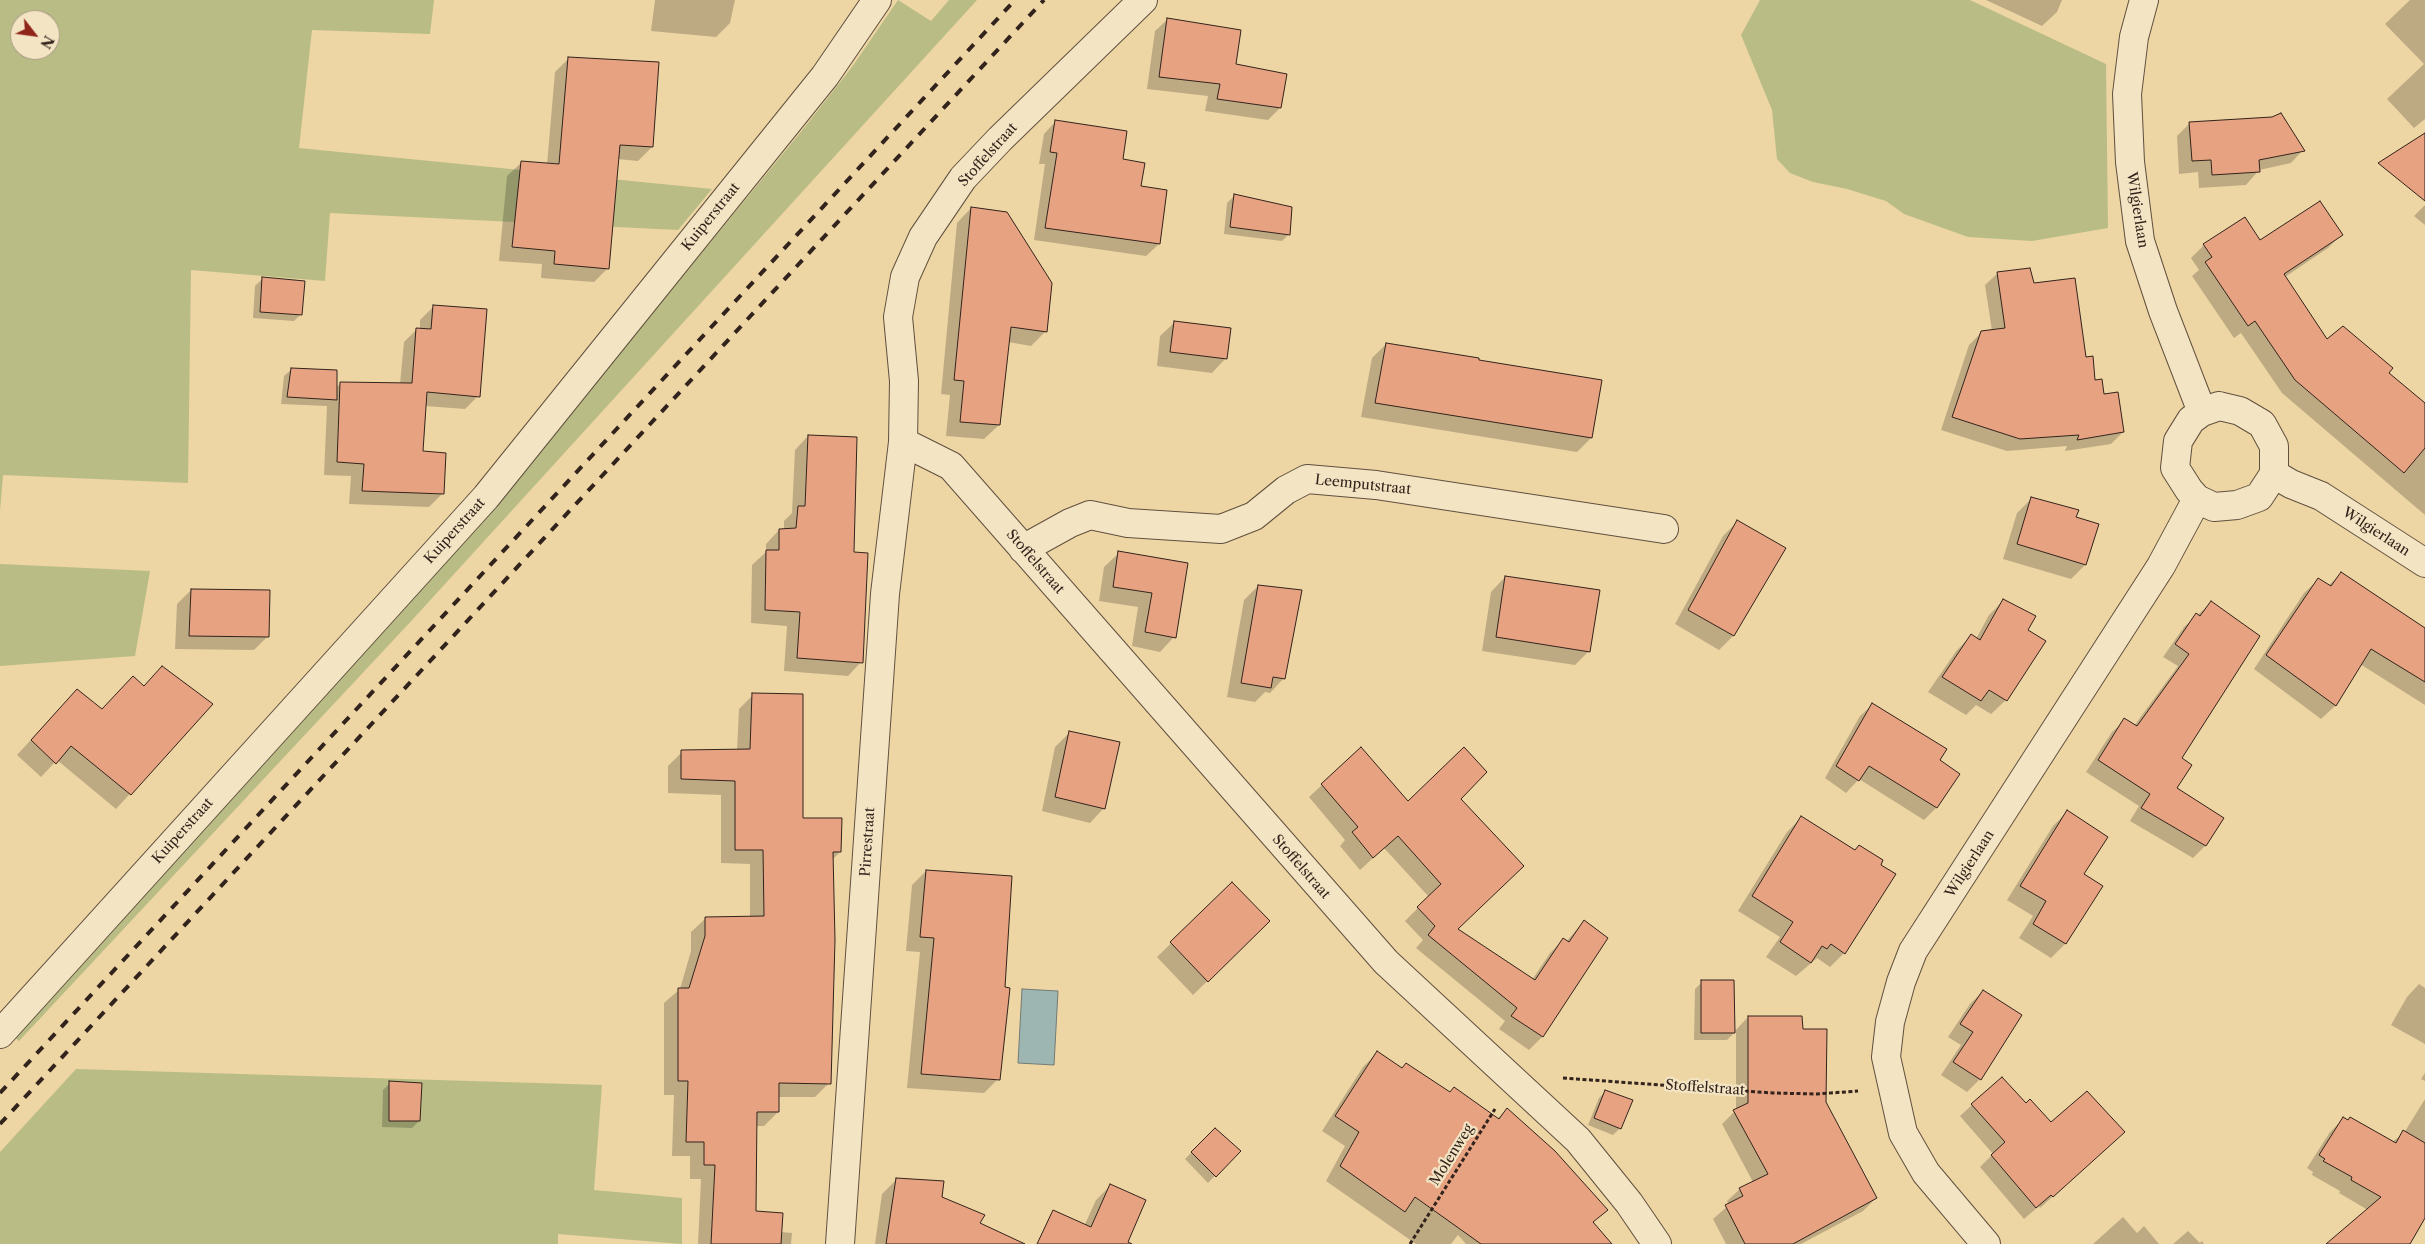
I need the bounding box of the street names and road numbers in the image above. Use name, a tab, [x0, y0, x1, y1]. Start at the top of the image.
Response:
street label: Stoffelstraat	[955, 120, 1021, 190]
street label: Wilgierlaan	[2123, 171, 2151, 249]
street label: Kuiperstraat	[678, 180, 744, 254]
street label: Leemputstraat	[1314, 472, 1412, 498]
street label: Kuiperstraat	[421, 495, 489, 567]
street label: Wilgierlaan	[2339, 504, 2413, 560]
street label: Stoffelstraat	[1002, 526, 1068, 598]
street label: Kuiperstraat	[149, 795, 217, 867]
street label: Pirrestraat	[857, 807, 879, 877]
street label: Wilgierlaan	[1942, 827, 1998, 901]
street label: Stoffelstraat	[1268, 831, 1334, 903]
street label: Stoffelstraat	[1665, 1077, 1745, 1099]
street label: Molenweg	[1427, 1121, 1477, 1189]

